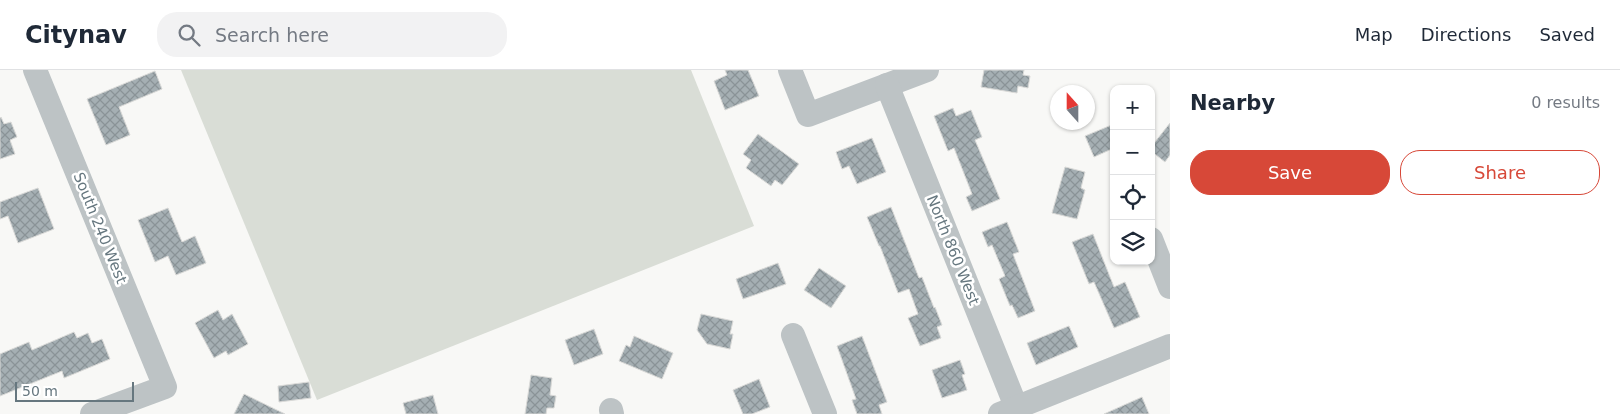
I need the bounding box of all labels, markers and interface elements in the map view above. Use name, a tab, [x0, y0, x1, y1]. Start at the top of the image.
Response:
search box	[157, 12, 507, 57]
text: Citynav	[25, 21, 127, 49]
icon: search	[175, 21, 203, 49]
text: Search here	[215, 24, 329, 46]
text: Map	[1355, 24, 1393, 45]
text: Directions	[1421, 24, 1511, 45]
text: Saved	[1539, 24, 1595, 45]
north arrow	[1050, 85, 1095, 130]
map controls	[1110, 85, 1155, 265]
button: +	[1110, 85, 1155, 130]
text: Nearby	[1190, 91, 1275, 115]
text: 0 results	[1531, 93, 1600, 112]
button: −	[1110, 130, 1155, 175]
button: Save	[1190, 150, 1390, 195]
button: Share	[1400, 150, 1600, 195]
street label: South 240 West	[69, 170, 131, 286]
button: locate	[1110, 175, 1155, 220]
street label: North 860 West	[923, 192, 983, 308]
button: layers	[1110, 220, 1155, 265]
scale bar	[15, 379, 134, 402]
text: 50 m	[22, 383, 58, 399]

